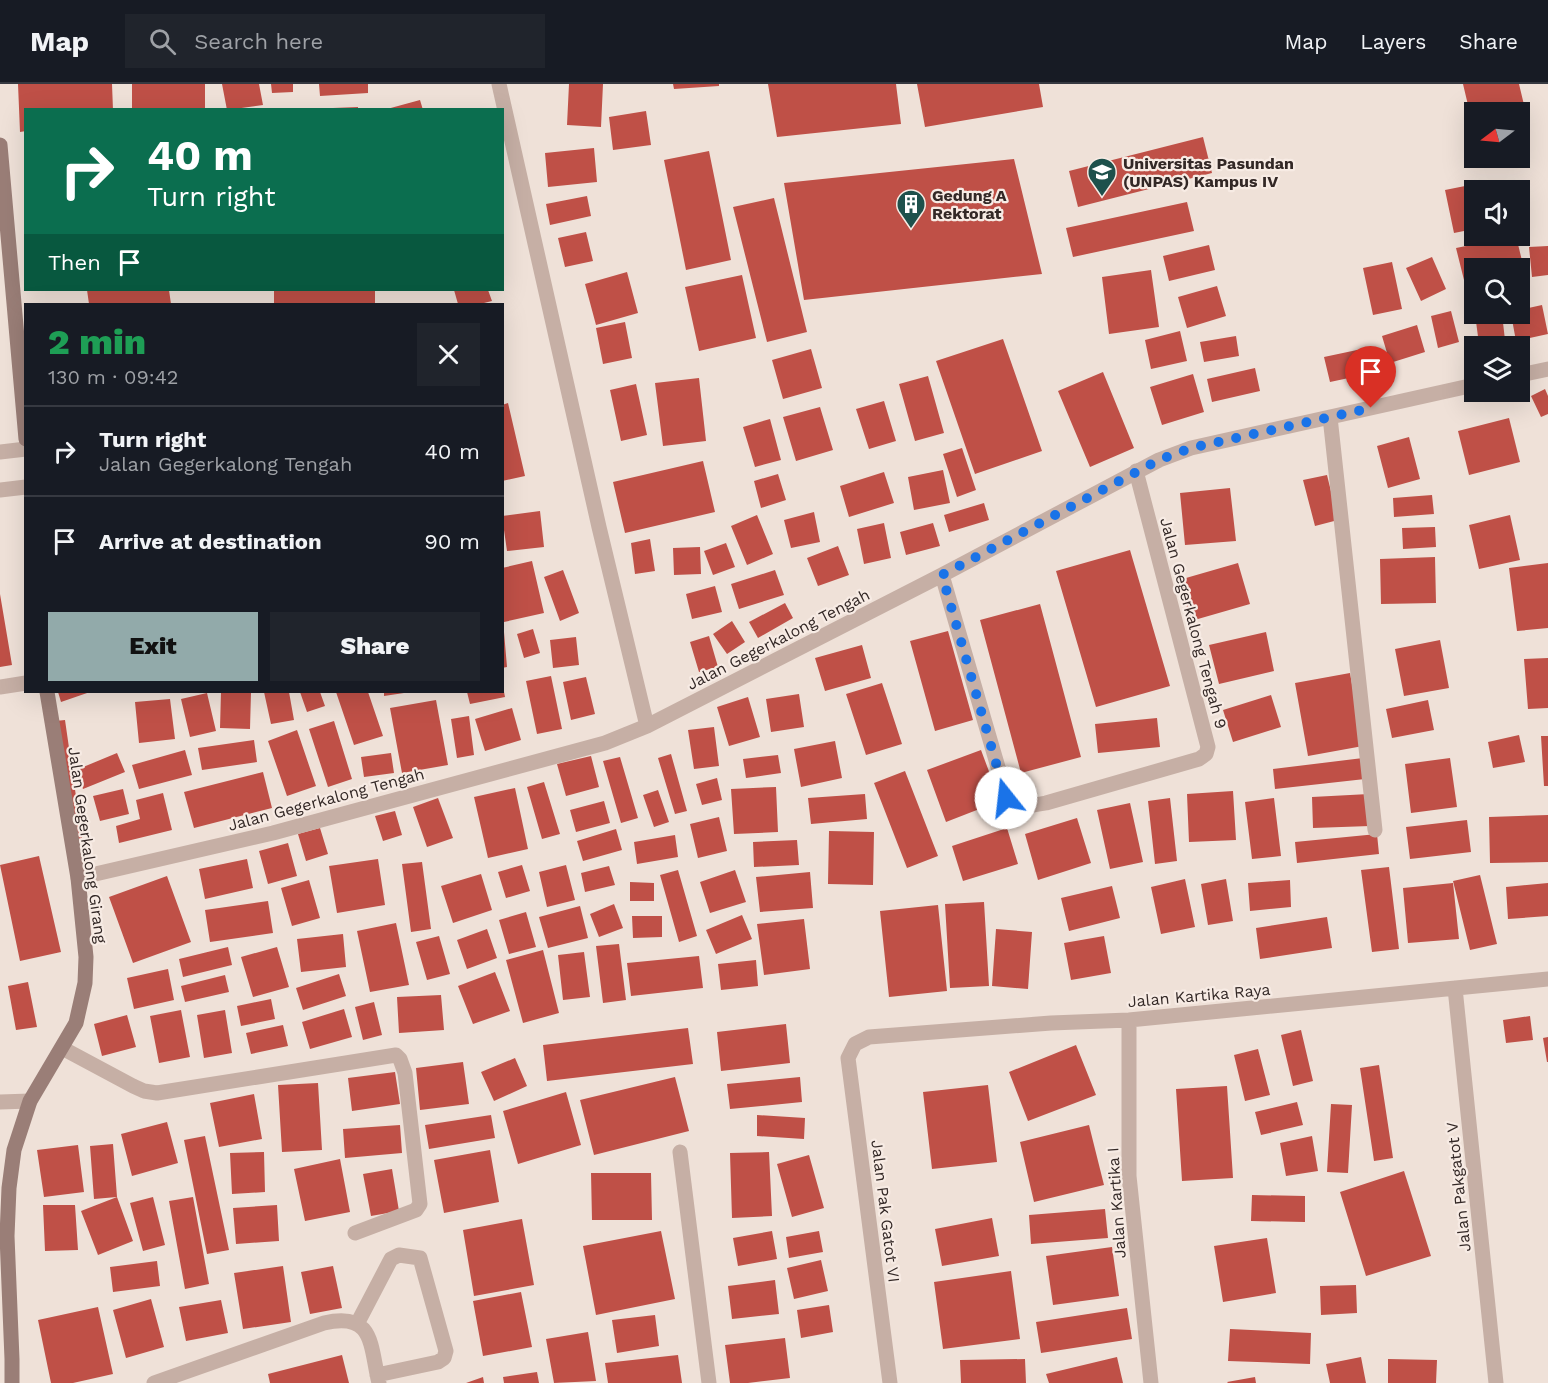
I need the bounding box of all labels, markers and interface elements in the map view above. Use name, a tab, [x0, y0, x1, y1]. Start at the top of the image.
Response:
search box	[125, 14, 545, 68]
text: Map	[30, 25, 89, 58]
icon: search	[146, 25, 179, 58]
text: Search here	[194, 29, 323, 54]
text: Map	[1284, 29, 1327, 54]
text: Layers	[1360, 29, 1426, 54]
text: Share	[1459, 29, 1518, 54]
north arrow	[1464, 102, 1530, 168]
map controls	[1464, 102, 1530, 402]
text: 40 m	[147, 131, 253, 180]
icon: right	[48, 132, 126, 210]
place label: Universitas Pasundan (UNPAS) Kampus IV	[1123, 154, 1294, 191]
school or university icon: Universitas Pasundan (UNPAS) Kampus IV	[1086, 156, 1118, 198]
button: sound	[1464, 180, 1530, 246]
text: Turn right	[147, 181, 276, 213]
place label: Gedung A Rektorat	[932, 186, 1007, 223]
building icon: Gedung A Rektorat	[895, 188, 927, 230]
icon: arrive	[113, 246, 146, 279]
text: Then	[48, 250, 101, 275]
button: search	[1464, 258, 1530, 324]
text: 2 min	[48, 321, 146, 363]
button: close	[417, 323, 480, 386]
button: layers	[1464, 336, 1530, 402]
pin	[1345, 346, 1396, 408]
icon: arrive	[1354, 355, 1387, 388]
text: 130 m · 09:42	[48, 365, 179, 389]
text: Turn right	[99, 427, 206, 452]
icon: right	[48, 435, 81, 468]
text: 40 m	[424, 439, 480, 464]
text: Jalan Gegerkalong Tengah	[99, 452, 352, 476]
street label: Jalan Gegerkalong Tengah 9	[1156, 515, 1231, 731]
icon: arrive	[48, 525, 81, 558]
text: Arrive at destination	[99, 529, 322, 554]
text: 90 m	[424, 529, 480, 554]
street label: Jalan Gegerkalong Tengah	[684, 585, 873, 694]
button: Exit	[48, 612, 258, 681]
button: Share	[270, 612, 480, 681]
street label: Jalan Gegerkalong Girang	[64, 746, 111, 945]
street label: Jalan Gegerkalong Tengah	[226, 764, 426, 835]
position arrow	[974, 766, 1038, 830]
street label: Jalan Kartika Raya	[1127, 980, 1271, 1011]
street label: Jalan Pakgatot V	[1442, 1121, 1475, 1253]
street label: Jalan Pak Gatot VI	[867, 1139, 904, 1283]
street label: Jalan Kartika I	[1103, 1147, 1130, 1259]

